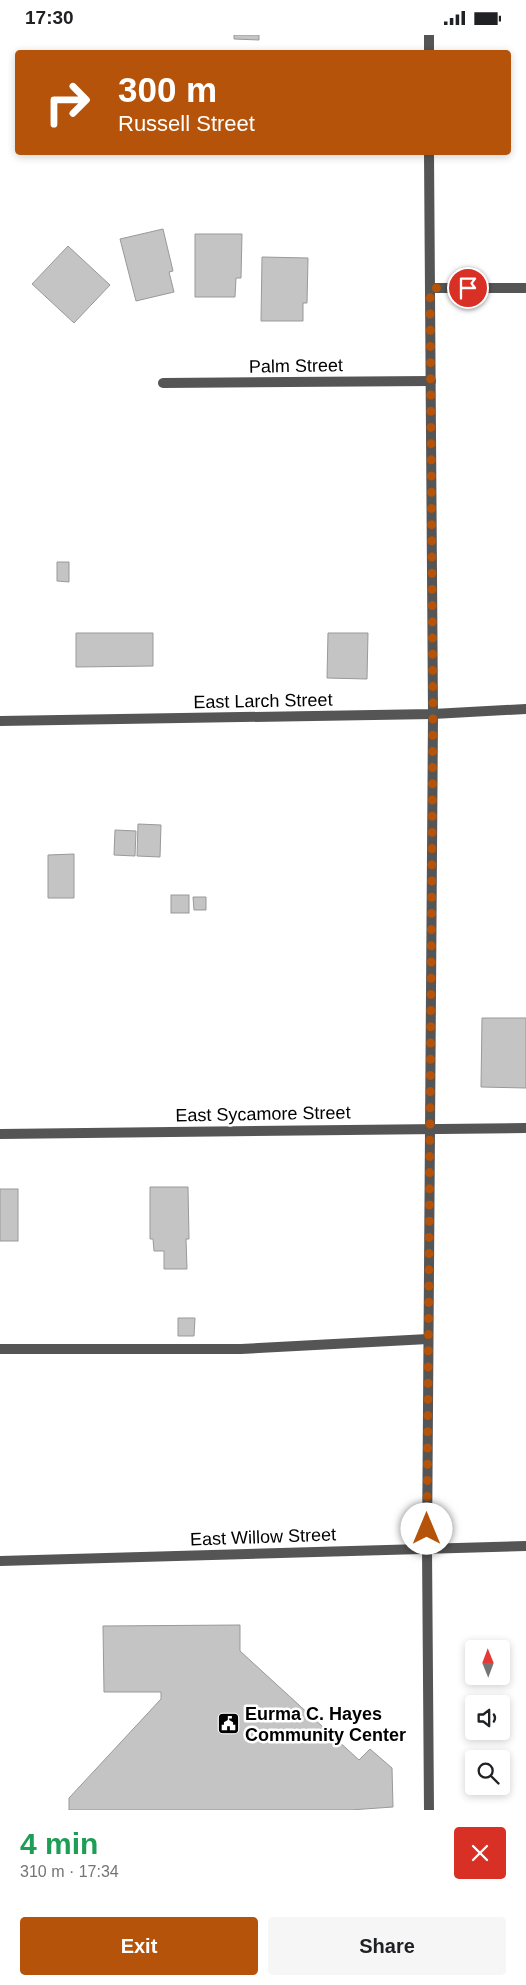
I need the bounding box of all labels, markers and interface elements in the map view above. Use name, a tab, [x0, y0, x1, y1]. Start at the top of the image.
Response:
text: 17:30	[25, 7, 74, 28]
icon: right	[35, 70, 100, 135]
text: 300 m	[118, 70, 217, 109]
text: Russell Street	[118, 111, 255, 136]
pin	[447, 267, 489, 309]
icon: arrive	[454, 274, 482, 302]
street label: Palm Street	[249, 355, 343, 377]
street label: East Larch Street	[193, 690, 333, 712]
street label: East Sycamore Street	[175, 1102, 351, 1126]
position arrow	[400, 1502, 452, 1554]
street label: East Willow Street	[190, 1524, 336, 1550]
north arrow	[465, 1640, 510, 1685]
map controls	[465, 1640, 510, 1795]
button: sound	[465, 1695, 510, 1740]
place label: Eurma C. Hayes Community Center	[245, 1704, 406, 1745]
public building icon: Eurma C. Hayes Community Center	[217, 1712, 241, 1736]
button: search	[465, 1750, 510, 1795]
text: 4 min	[20, 1827, 98, 1860]
button: close	[454, 1827, 506, 1879]
text: 310 m · 17:34	[20, 1863, 119, 1880]
button: Exit	[20, 1917, 258, 1975]
button: Share	[268, 1917, 506, 1975]

